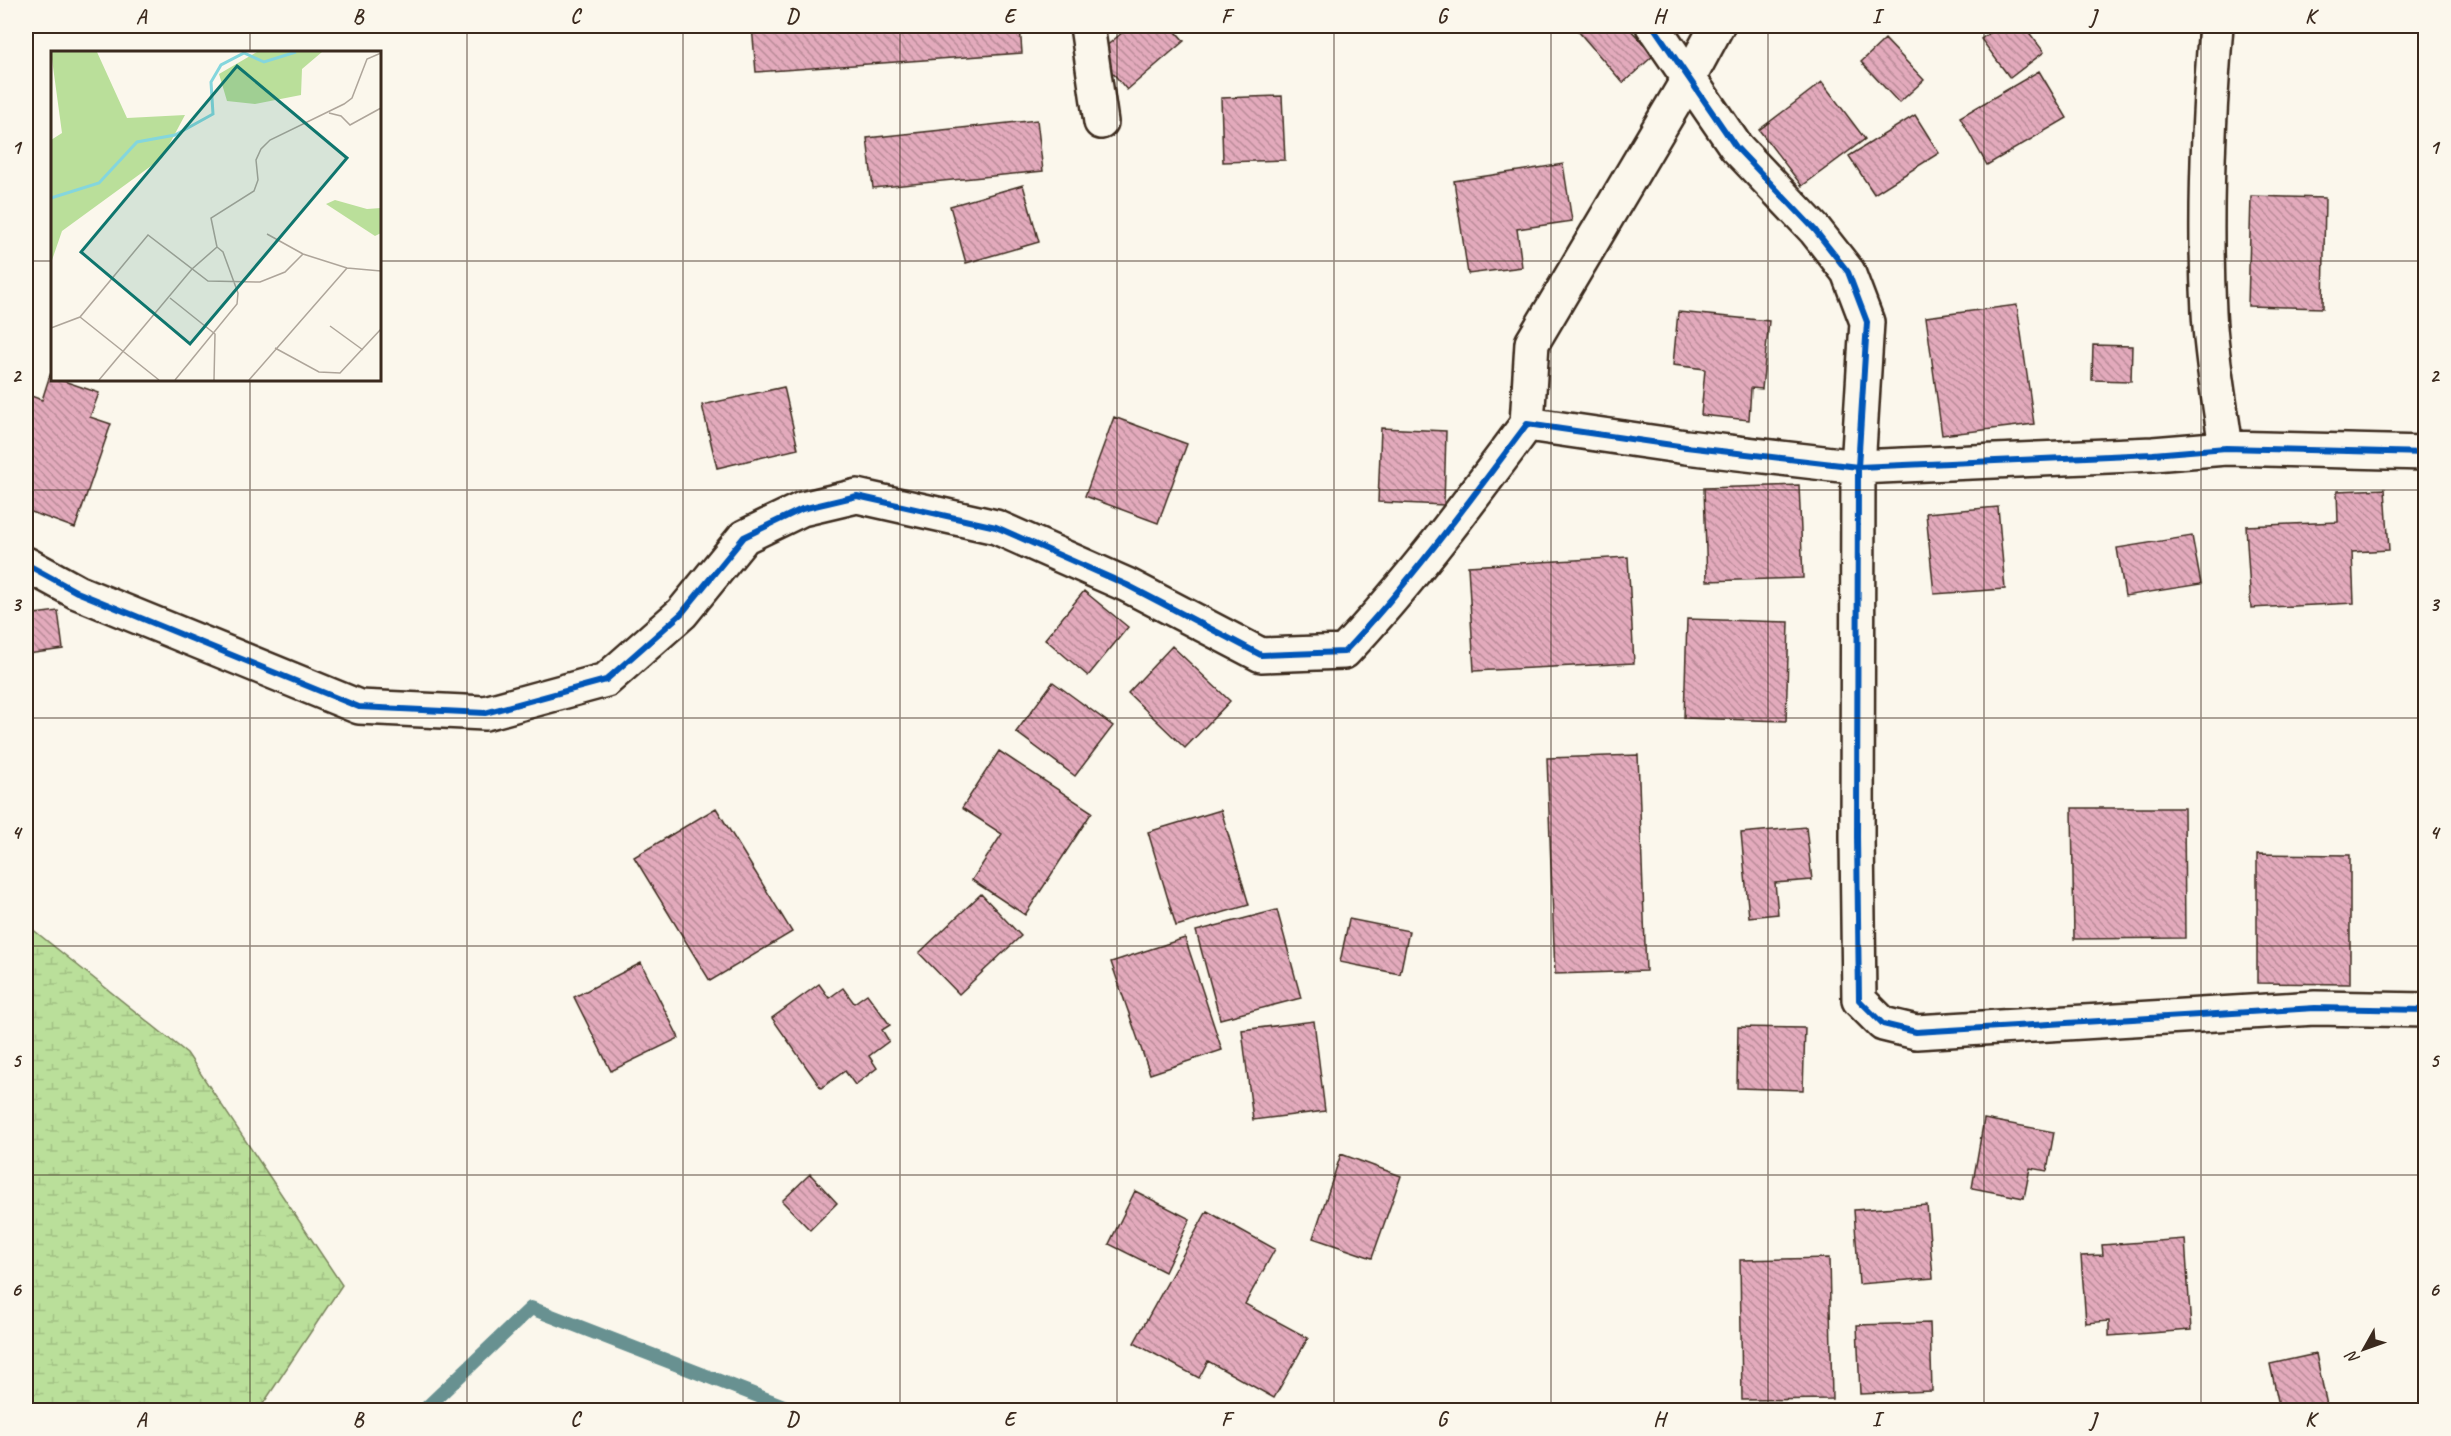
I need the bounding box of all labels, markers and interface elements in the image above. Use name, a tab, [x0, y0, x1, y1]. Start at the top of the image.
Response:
text: A	[136, 4, 148, 29]
text: B	[353, 4, 365, 29]
text: C	[570, 4, 582, 29]
text: D	[786, 4, 800, 29]
text: E	[1004, 4, 1018, 29]
text: F	[1221, 4, 1235, 29]
text: G	[1437, 4, 1450, 29]
text: H	[1653, 4, 1668, 29]
text: I	[1872, 4, 1885, 29]
text: J	[2088, 4, 2100, 29]
text: K	[2305, 4, 2319, 29]
inset map	[51, 51, 381, 381]
text: 1	[12, 135, 23, 160]
text: 1	[2430, 135, 2441, 160]
text: 2	[12, 363, 23, 388]
text: 2	[2430, 363, 2441, 388]
text: 3	[12, 592, 23, 617]
text: 3	[2430, 592, 2441, 617]
text: 4	[12, 820, 24, 845]
text: 4	[2430, 820, 2442, 845]
text: 5	[12, 1048, 23, 1073]
text: 5	[2430, 1048, 2441, 1073]
text: 6	[11, 1277, 22, 1302]
text: 6	[2429, 1277, 2440, 1302]
north arrow	[2334, 1319, 2394, 1379]
text: N	[2340, 1345, 2364, 1368]
text: A	[136, 1407, 148, 1432]
text: B	[353, 1407, 365, 1432]
text: C	[570, 1407, 582, 1432]
text: D	[786, 1407, 800, 1432]
text: E	[1004, 1407, 1018, 1432]
text: F	[1221, 1407, 1235, 1432]
text: G	[1437, 1407, 1450, 1432]
text: H	[1653, 1407, 1668, 1432]
text: I	[1872, 1407, 1885, 1432]
text: J	[2088, 1407, 2100, 1432]
text: K	[2305, 1407, 2319, 1432]

